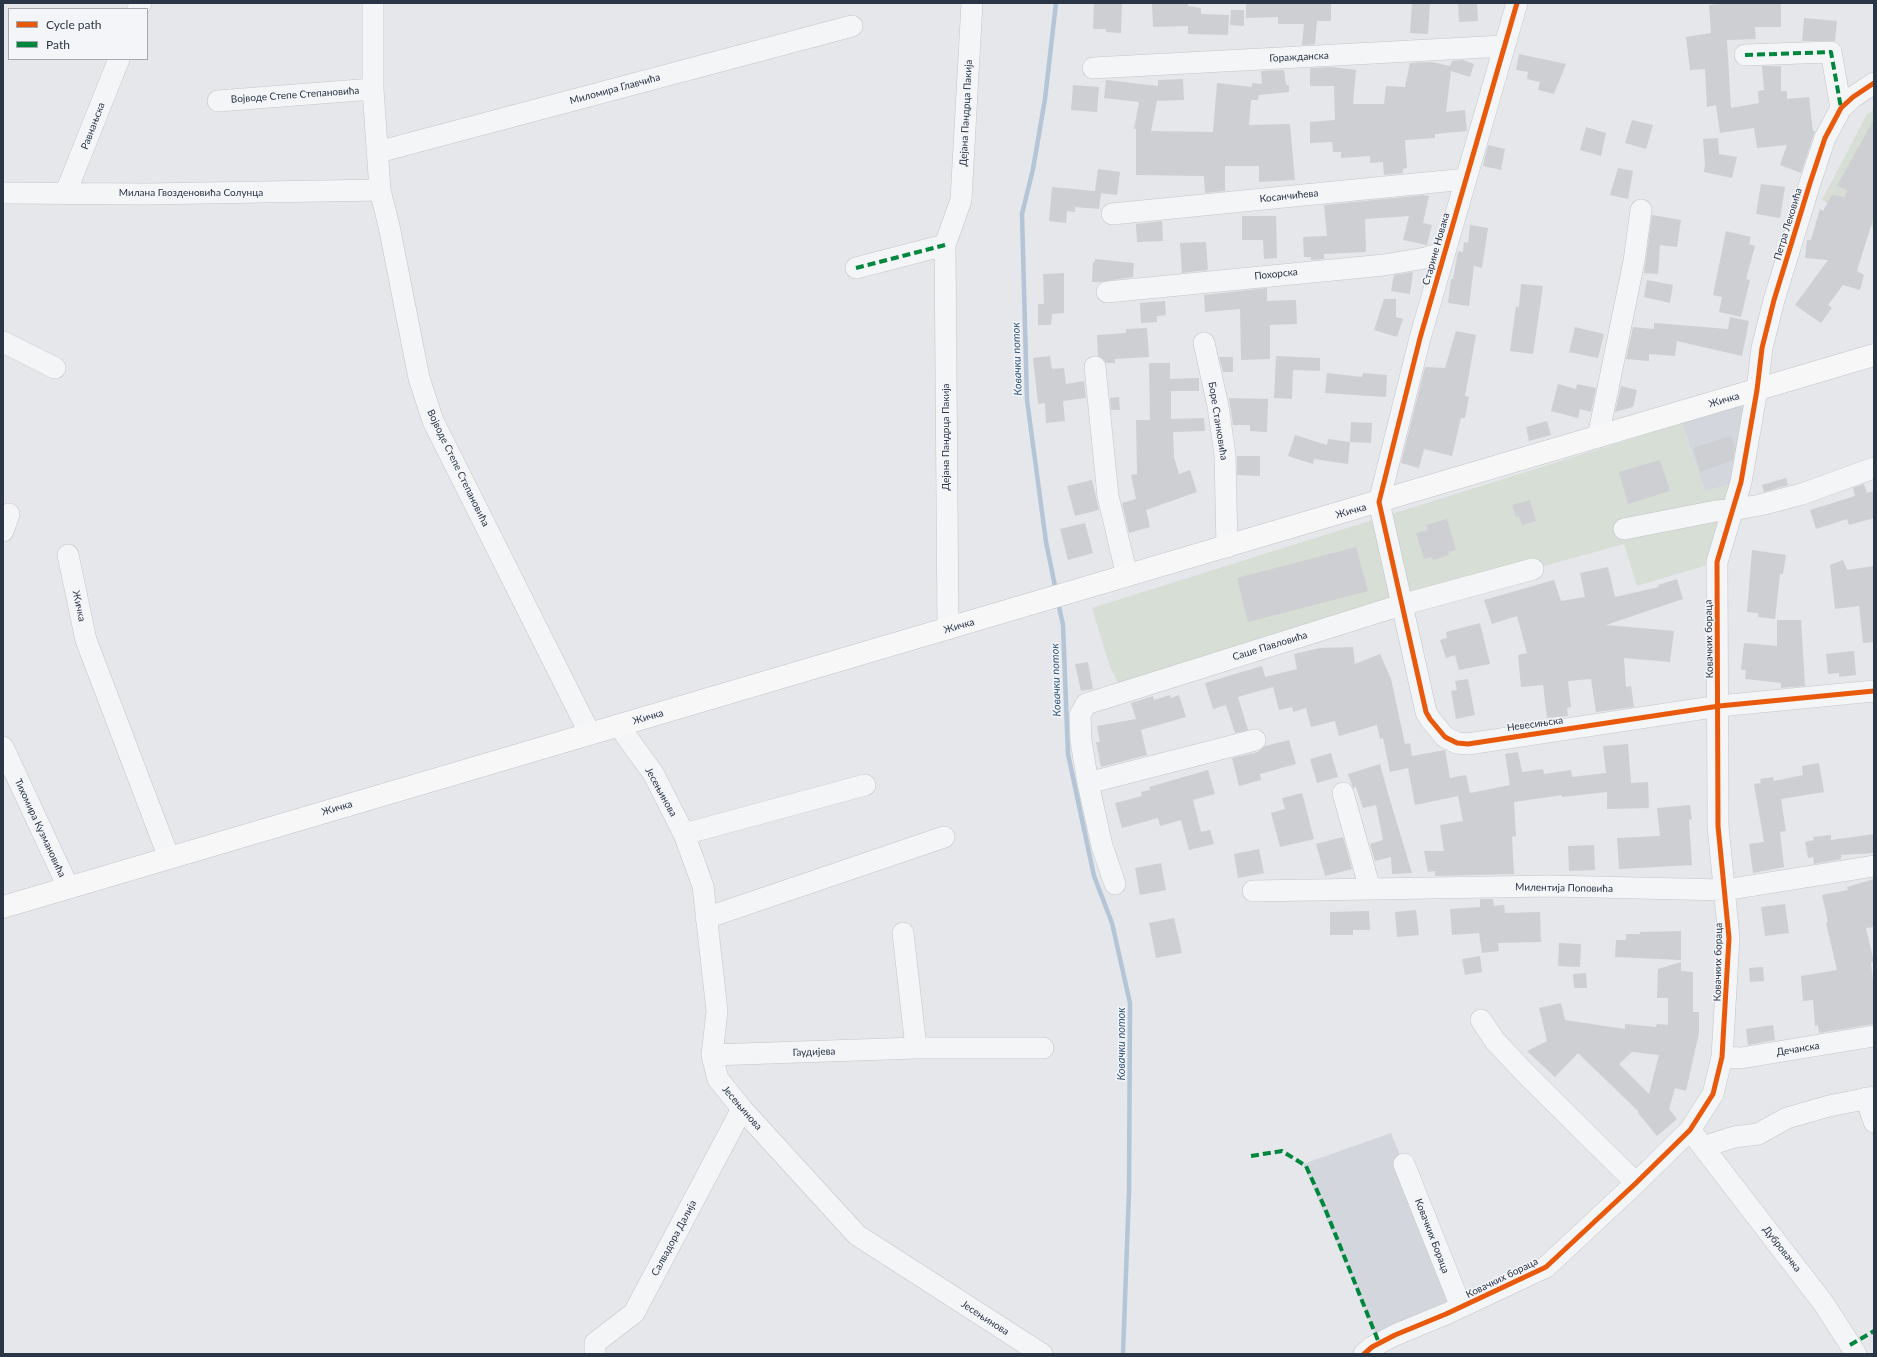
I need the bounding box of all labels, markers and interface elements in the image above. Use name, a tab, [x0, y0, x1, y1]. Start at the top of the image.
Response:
legend	[8, 8, 148, 60]
text: Cycle path	[46, 17, 101, 32]
text: Path	[46, 37, 70, 52]
street label: Горажданска	[1269, 49, 1329, 65]
street label: Дејана Пандрца Пакија	[957, 59, 975, 167]
street label: Миломира Главчића	[568, 71, 662, 107]
street label: Војводе Степе Степановића	[230, 85, 360, 105]
street label: Равнањска	[79, 101, 107, 151]
street label: Петра Лековића	[1771, 186, 1805, 262]
street label: Милана Гвозденовића Солунца	[119, 187, 263, 199]
street label: Косанчићева	[1259, 187, 1319, 205]
street label: Старине Новака	[1420, 212, 1452, 286]
street label: Похорска	[1254, 266, 1298, 282]
water label: Ковачки поток	[1009, 322, 1025, 396]
street label: Боре Станковића	[1206, 381, 1230, 461]
street label: Дејана Пандрца Пакија	[940, 383, 952, 491]
street label: Жичка	[1707, 390, 1741, 410]
street label: Војводе Степе Степановића	[424, 408, 492, 528]
street label: Жичка	[1334, 501, 1368, 521]
street label: Жичка	[70, 589, 88, 623]
street label: Ковачких бораца	[1702, 600, 1716, 678]
street label: Жичка	[942, 616, 976, 636]
street label: Саше Павловића	[1231, 629, 1309, 663]
water label: Ковачки поток	[1048, 643, 1064, 717]
street label: Жичка	[631, 707, 665, 727]
street label: Невесињска	[1506, 714, 1564, 734]
street label: Јесењинова	[643, 765, 679, 819]
street label: Тихомира Кузмановића	[12, 777, 68, 879]
street label: Жичка	[320, 798, 354, 818]
street label: Милентија Поповића	[1515, 881, 1613, 895]
street label: Ковачких бораца	[1711, 923, 1725, 1001]
water label: Ковачки поток	[1114, 1007, 1128, 1081]
street label: Дечанска	[1776, 1040, 1820, 1058]
street label: Гаудијева	[792, 1045, 836, 1059]
street label: Јесењинова	[720, 1084, 764, 1132]
street label: Ковачких Бораца	[1412, 1197, 1452, 1275]
street label: Салвадора Далија	[649, 1198, 699, 1278]
street label: Дубровачка	[1760, 1224, 1804, 1274]
street label: Ковачких бораца	[1464, 1255, 1540, 1301]
street label: Јесењинова	[959, 1298, 1011, 1338]

